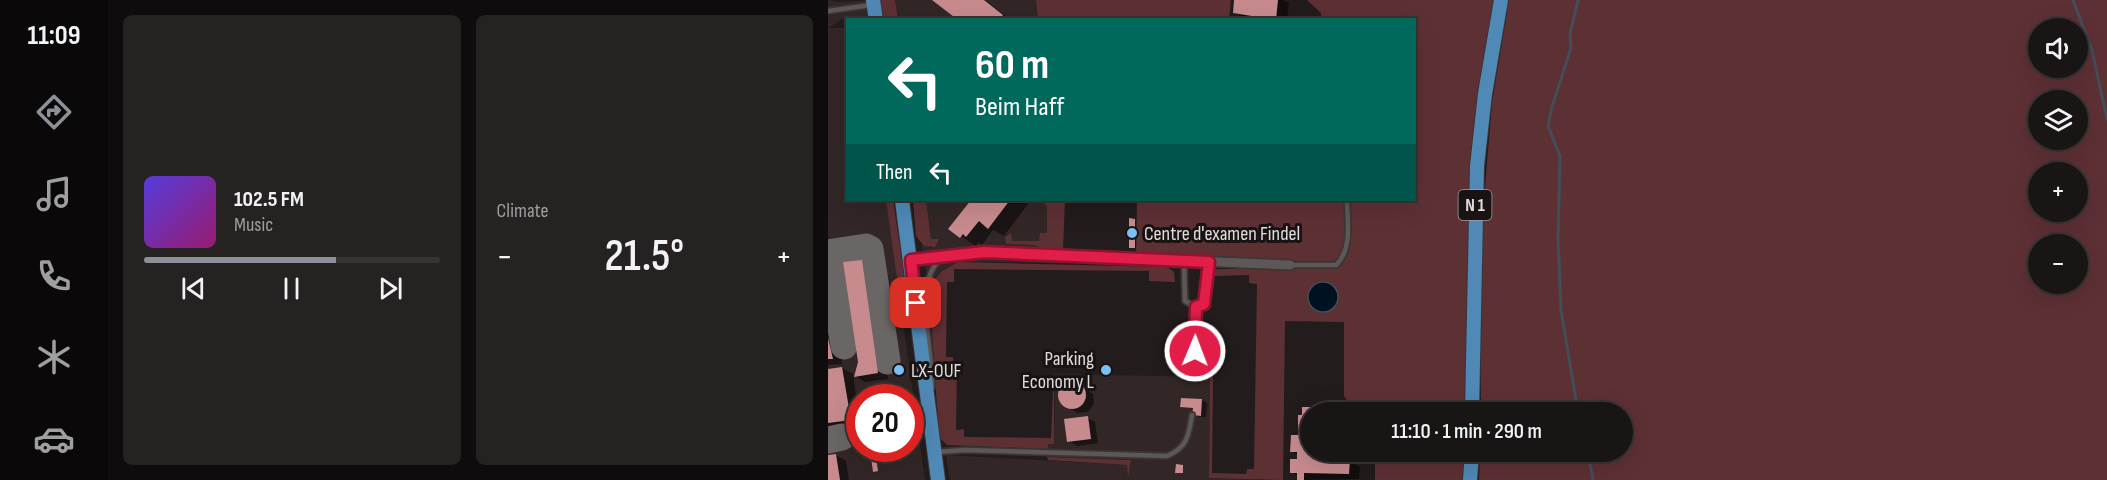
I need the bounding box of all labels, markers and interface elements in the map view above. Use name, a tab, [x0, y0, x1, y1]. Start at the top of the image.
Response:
map controls	[2028, 18, 2088, 294]
button: sound	[2028, 18, 2088, 78]
text: 11:09	[28, 20, 80, 52]
text: 60 m	[975, 40, 1049, 91]
icon: left	[876, 42, 954, 120]
button: layers	[2028, 90, 2088, 150]
icon: directions	[33, 91, 75, 133]
text: Beim Haff	[975, 91, 1064, 123]
icon: left	[924, 156, 957, 189]
text: Then	[876, 159, 912, 186]
button: +	[2028, 162, 2088, 222]
icon: music	[33, 173, 75, 215]
text: 102.5 FM	[234, 186, 304, 213]
road number: N 1	[1458, 190, 1492, 220]
text: Climate	[497, 199, 549, 223]
text: Music	[234, 213, 273, 237]
place label: Centre d'examen Findel	[1144, 222, 1300, 246]
marker: Centre d'examen Findel	[1125, 226, 1139, 240]
text: 21.5°	[604, 229, 684, 284]
button: −	[2028, 234, 2088, 294]
text: −	[497, 237, 513, 277]
text: +	[776, 237, 792, 277]
icon: phone	[33, 255, 75, 297]
icon: previous	[177, 272, 210, 305]
icon: pause	[275, 272, 308, 305]
icon: next	[374, 272, 407, 305]
pin	[890, 277, 941, 328]
icon: arrive	[899, 286, 932, 319]
position arrow	[1163, 319, 1227, 383]
icon: climate	[33, 336, 75, 378]
place label: Parking Economy L	[1022, 347, 1095, 394]
place label: LX-OUF	[911, 359, 962, 383]
marker: LX-OUF	[892, 363, 906, 377]
marker: Parking Economy L	[1099, 363, 1113, 377]
speed limit sign: 20	[846, 384, 924, 462]
icon: car	[33, 418, 75, 460]
text: 11:10 · 1 min · 290 m	[1391, 418, 1542, 445]

